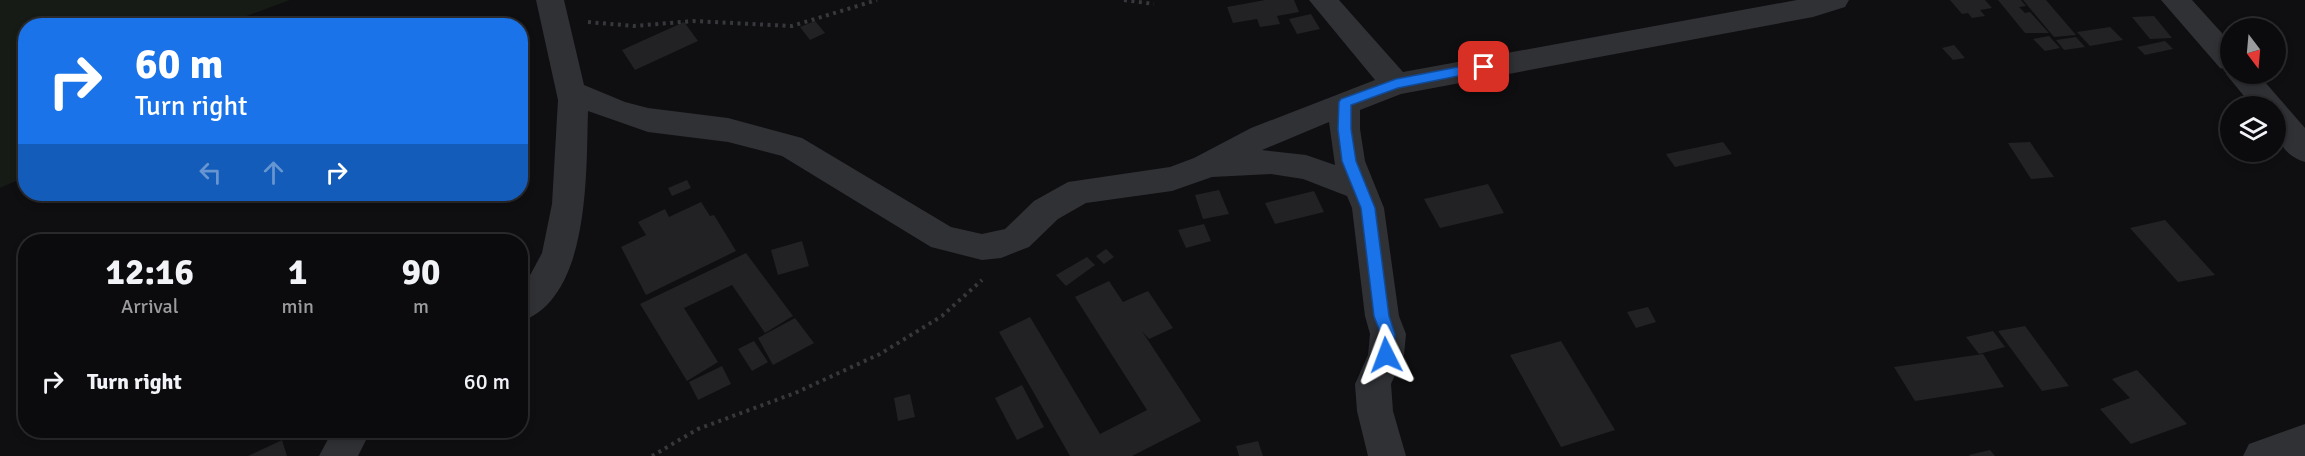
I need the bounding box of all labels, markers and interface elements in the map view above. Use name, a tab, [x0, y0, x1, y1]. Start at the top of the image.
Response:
north arrow	[2220, 18, 2286, 84]
map controls	[2220, 18, 2286, 162]
text: 60 m	[135, 39, 224, 90]
pin	[1458, 41, 1509, 92]
icon: right	[36, 42, 114, 120]
icon: arrive	[1467, 50, 1500, 83]
text: Turn right	[135, 90, 248, 123]
button: layers	[2220, 96, 2286, 162]
icon: left	[194, 156, 227, 189]
icon: ahead	[257, 156, 290, 189]
icon: right	[320, 156, 353, 189]
text: 12:16	[106, 250, 194, 295]
text: 1	[288, 250, 307, 295]
text: 90	[401, 250, 440, 295]
text: Arrival	[121, 294, 179, 319]
text: min	[282, 294, 314, 319]
text: m	[413, 294, 429, 319]
position arrow	[1354, 323, 1418, 387]
icon: right	[36, 365, 69, 398]
text: Turn right	[87, 368, 182, 395]
text: 60 m	[464, 368, 510, 395]

